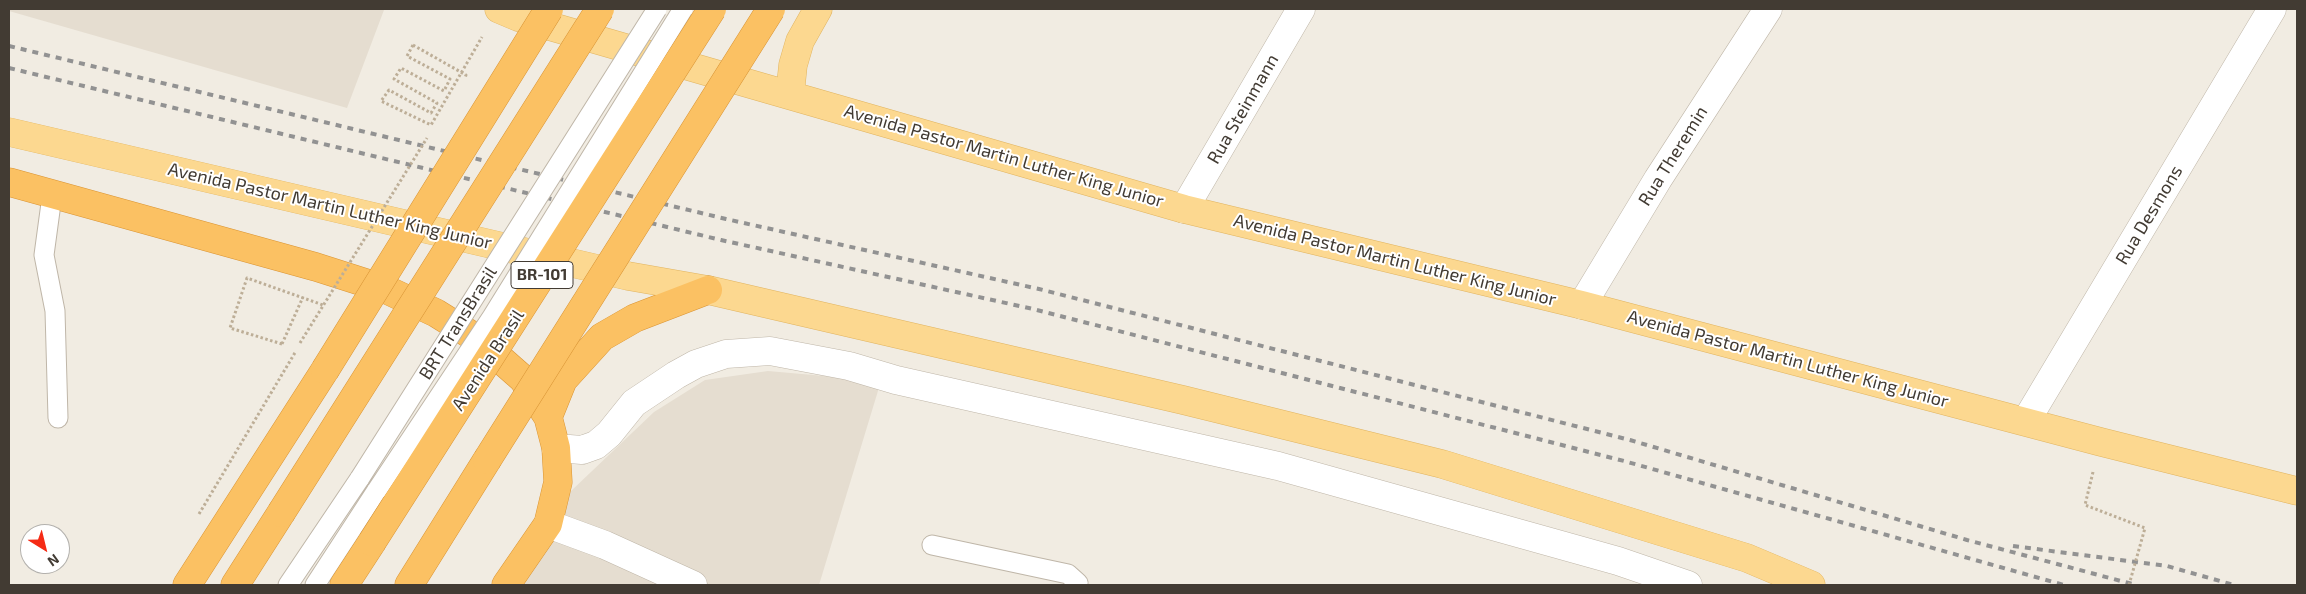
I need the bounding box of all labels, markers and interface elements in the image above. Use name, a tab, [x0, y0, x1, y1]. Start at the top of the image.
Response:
street label: Rua Steinmann	[1203, 50, 1283, 168]
street label: Avenida Pastor Martin Luther King Junior	[842, 100, 1166, 212]
street label: Rua Theremin	[1634, 102, 1712, 210]
street label: Avenida Pastor Martin Luther King Junior	[166, 158, 494, 254]
street label: Rua Desmons	[2111, 162, 2187, 268]
street label: Avenida Pastor Martin Luther King Junior	[1231, 209, 1559, 311]
street label: BRT TransBrasil	[415, 262, 501, 384]
road number: BR-101	[511, 262, 573, 288]
street label: Avenida Brasil	[447, 305, 529, 415]
street label: Avenida Pastor Martin Luther King Junior	[1625, 306, 1951, 412]
north arrow	[20, 524, 70, 574]
text: N	[44, 551, 63, 571]

